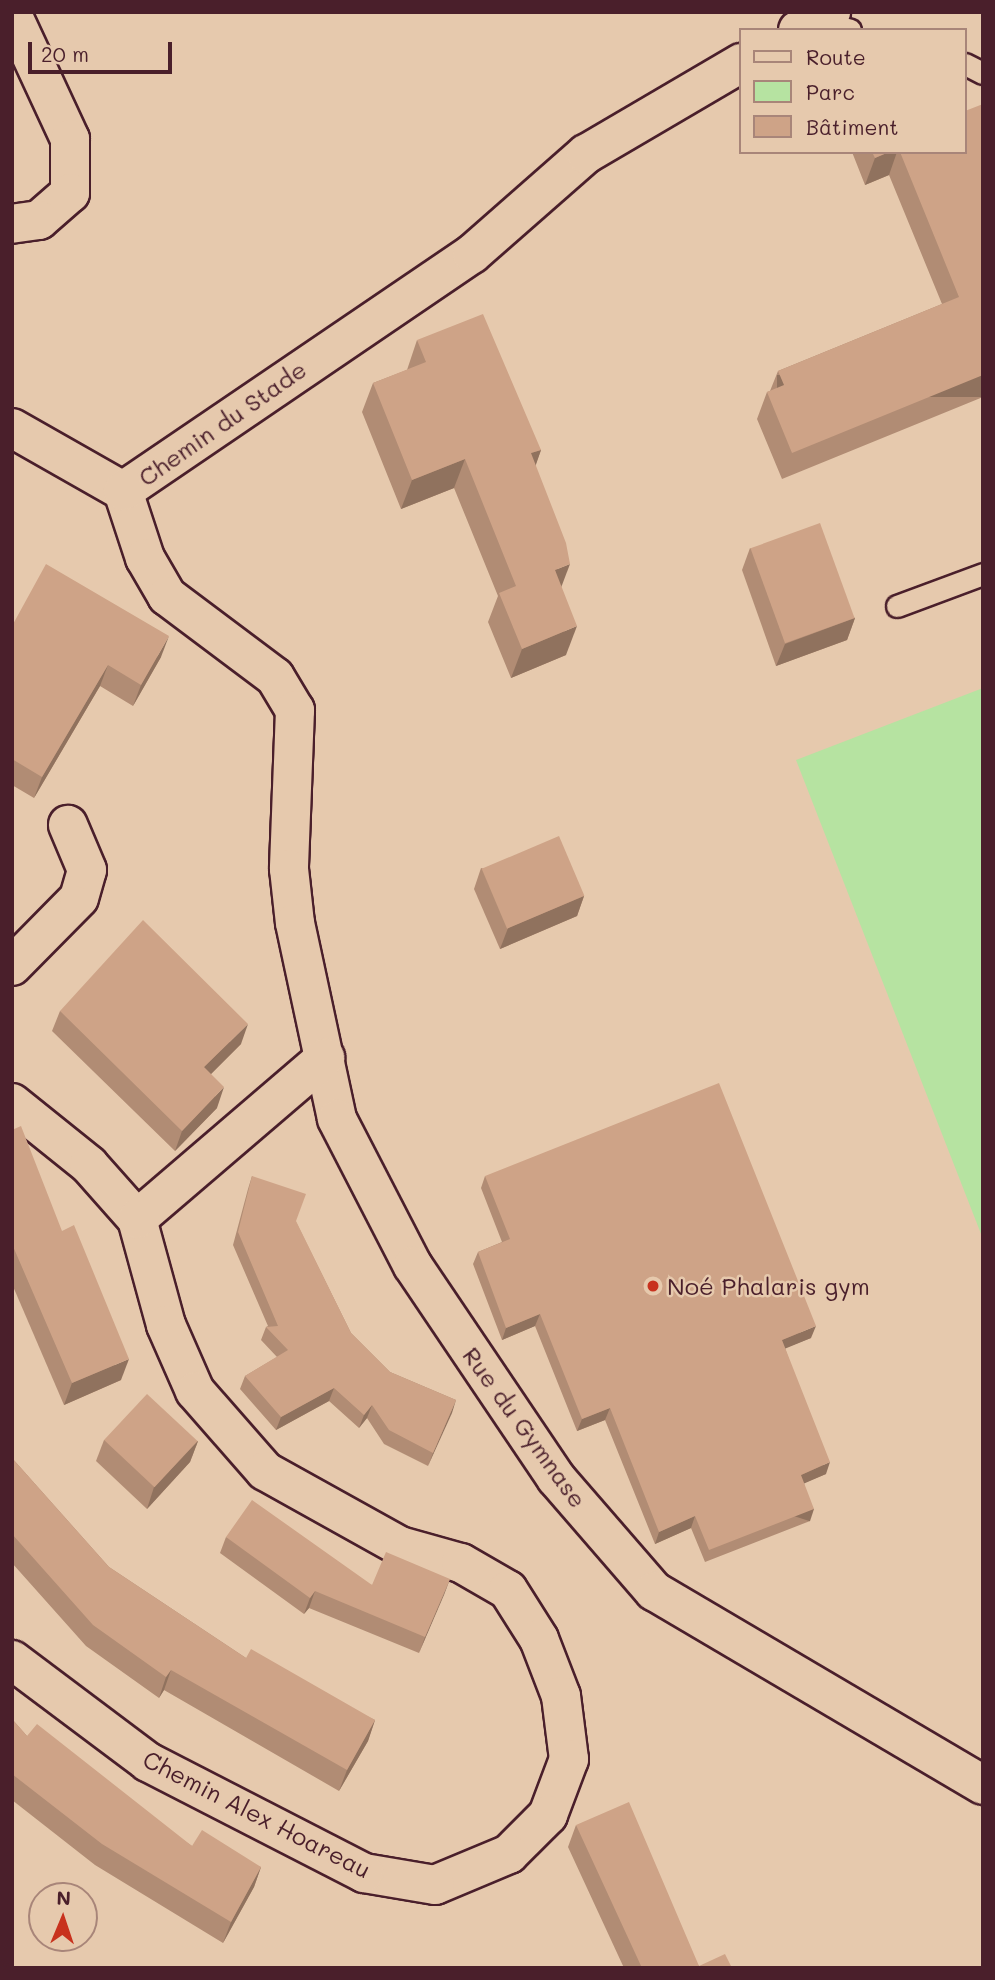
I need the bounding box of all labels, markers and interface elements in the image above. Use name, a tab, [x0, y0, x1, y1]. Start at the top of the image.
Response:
scale bar	[32, 28, 175, 72]
legend	[740, 28, 967, 154]
text: 20 m	[41, 40, 89, 67]
text: Route	[806, 43, 866, 70]
text: Parc	[806, 78, 855, 105]
text: Bâtiment	[806, 113, 898, 140]
street label: Chemin du Stade	[133, 354, 311, 492]
place label: Noé Phalaris gym	[667, 1272, 870, 1300]
marker: Noé Phalaris gym	[645, 1278, 661, 1294]
street label: Rue du Gymnase	[457, 1341, 593, 1513]
street label: Chemin Alex Hoareau	[138, 1744, 376, 1884]
north arrow	[28, 1882, 98, 1952]
text: N	[56, 1885, 71, 1910]

